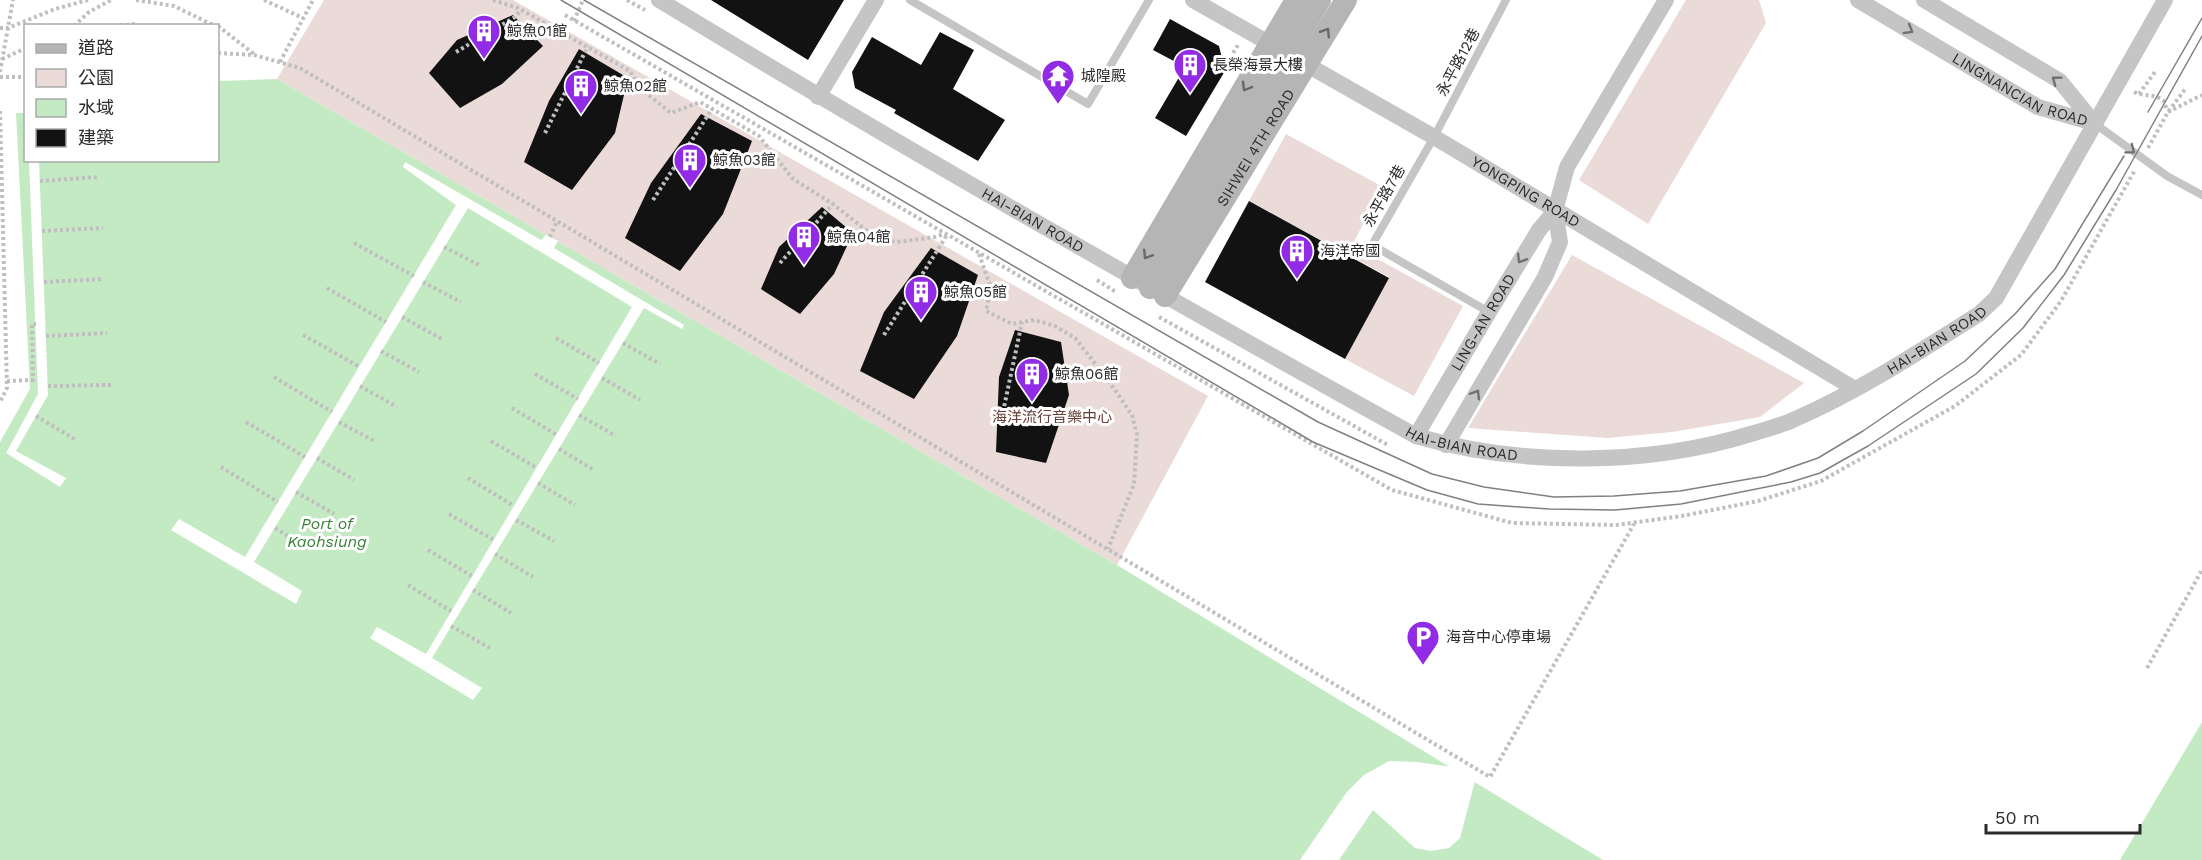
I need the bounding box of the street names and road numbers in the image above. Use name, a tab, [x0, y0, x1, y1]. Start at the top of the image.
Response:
street label: 永平路12巷	[1433, 25, 1483, 99]
street label: LINGNANCIAN ROAD	[1949, 49, 2090, 130]
street label: SIHWEI 4TH ROAD	[1213, 86, 1298, 210]
street label: YONGPING ROAD	[1468, 152, 1583, 231]
street label: 永平路7巷	[1359, 162, 1409, 230]
street label: HAI-BIAN ROAD	[979, 184, 1087, 257]
street label: LING-AN ROAD	[1447, 270, 1519, 374]
street label: HAI-BIAN ROAD	[1884, 302, 1991, 378]
street label: HAI-BIAN ROAD	[1402, 423, 1519, 464]

